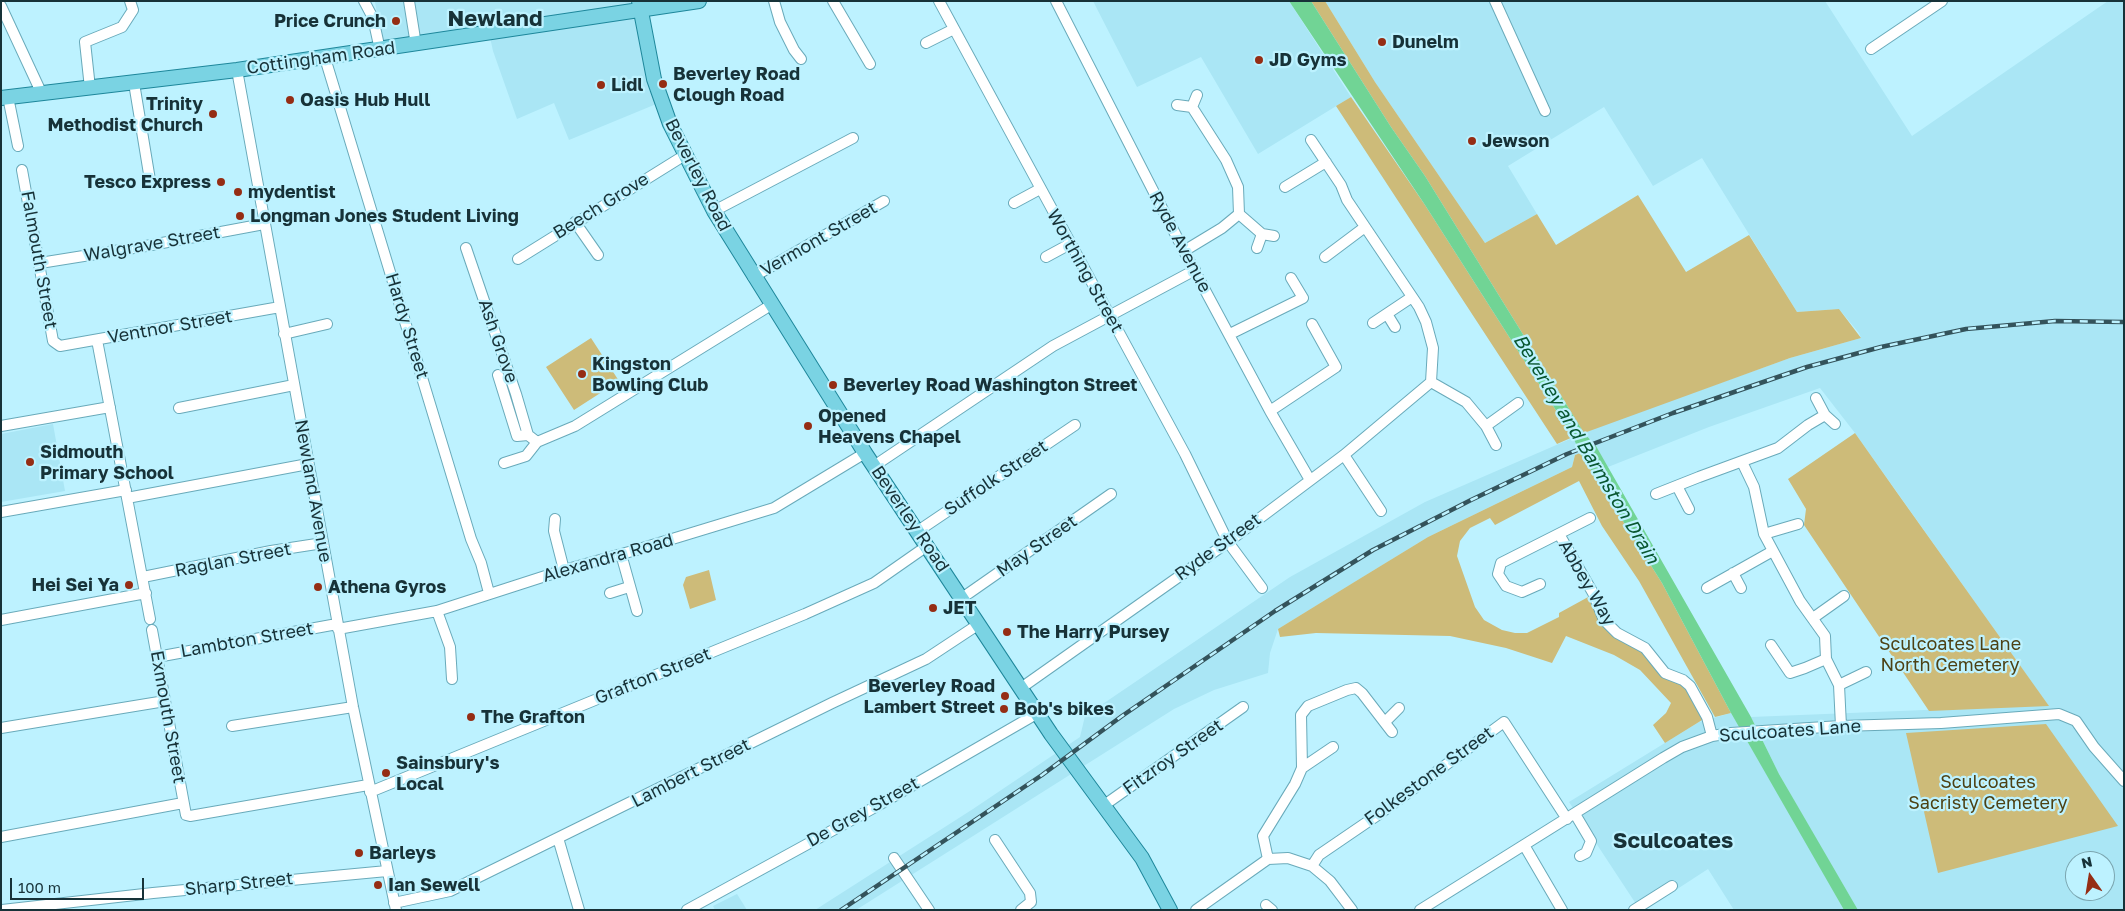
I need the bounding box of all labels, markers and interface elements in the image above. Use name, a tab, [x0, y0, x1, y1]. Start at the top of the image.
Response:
district label: Newland	[448, 6, 542, 32]
place label: Price Crunch	[274, 10, 386, 32]
marker: Price Crunch	[390, 15, 402, 27]
place label: Dunelm	[1392, 31, 1459, 53]
marker: Dunelm	[1376, 36, 1388, 48]
street label: Cottingham Road	[245, 37, 397, 79]
place label: JD Gyms	[1269, 49, 1346, 71]
marker: JD Gyms	[1253, 54, 1265, 66]
place label: Beverley Road Clough Road	[673, 63, 800, 106]
place label: Lidl	[611, 74, 643, 96]
marker: Beverley Road Clough Road	[657, 78, 669, 90]
marker: Lidl	[595, 79, 607, 91]
place label: Oasis Hub Hull	[300, 89, 430, 111]
place label: Trinity Methodist Church	[47, 93, 203, 136]
marker: Oasis Hub Hull	[284, 94, 296, 106]
marker: Trinity Methodist Church	[207, 108, 219, 120]
street label: Beverley Road	[660, 115, 736, 235]
place label: Jewson	[1482, 130, 1549, 152]
marker: Jewson	[1466, 135, 1478, 147]
street label: Beech Grove	[549, 168, 653, 244]
place label: Tesco Express	[84, 171, 211, 193]
marker: Tesco Express	[215, 176, 227, 188]
place label: mydentist	[248, 181, 336, 203]
marker: mydentist	[232, 186, 244, 198]
street label: Ryde Avenue	[1144, 188, 1216, 296]
street label: Falmouth Street	[16, 189, 62, 331]
street label: Vermont Street	[757, 197, 881, 281]
place label: Longman Jones Student Living	[250, 205, 519, 227]
street label: Worthing Street	[1042, 206, 1128, 336]
marker: Longman Jones Student Living	[234, 210, 246, 222]
street label: Walgrave Street	[82, 221, 222, 267]
street label: Hardy Street	[381, 270, 433, 382]
street label: Ash Grove	[474, 296, 522, 386]
street label: Ventnor Street	[106, 305, 234, 349]
water label: Beverley and Barmston Drain	[1508, 330, 1664, 568]
place label: Kingston Bowling Club	[592, 353, 708, 396]
marker: Kingston Bowling Club	[576, 368, 588, 380]
place label: Beverley Road Washington Street	[843, 374, 1138, 396]
marker: Beverley Road Washington Street	[827, 379, 839, 391]
place label: Opened Heavens Chapel	[818, 405, 961, 448]
street label: Newland Avenue	[290, 418, 336, 564]
marker: Opened Heavens Chapel	[802, 420, 814, 432]
street label: Suffolk Street	[940, 435, 1052, 521]
place label: Sidmouth Primary School	[40, 441, 174, 484]
marker: Sidmouth Primary School	[24, 456, 36, 468]
street label: Beverley Road	[866, 462, 954, 576]
street label: Ryde Street	[1171, 509, 1265, 585]
street label: May Street	[993, 510, 1081, 582]
street label: Alexandra Road	[540, 529, 676, 587]
street label: Abbey Way	[1554, 536, 1620, 630]
street label: Raglan Street	[173, 538, 293, 582]
place label: Hei Sei Ya	[32, 574, 119, 596]
place label: Athena Gyros	[328, 576, 446, 598]
marker: Hei Sei Ya	[123, 579, 135, 591]
marker: Athena Gyros	[312, 581, 324, 593]
place label: JET	[943, 597, 977, 619]
marker: JET	[927, 602, 939, 614]
street label: Lambton Street	[179, 618, 315, 662]
place label: The Harry Pursey	[1017, 621, 1170, 643]
marker: The Harry Pursey	[1001, 626, 1013, 638]
park label: Sculcoates Lane North Cemetery	[1879, 633, 2021, 676]
street label: Grafton Street	[592, 643, 714, 709]
street label: Exmouth Street	[146, 649, 190, 785]
place label: Beverley Road Lambert Street	[863, 675, 995, 718]
marker: Beverley Road Lambert Street	[999, 690, 1011, 702]
place label: Bob's bikes	[1014, 698, 1114, 720]
marker: Bob's bikes	[998, 703, 1010, 715]
place label: The Grafton	[481, 706, 585, 728]
marker: The Grafton	[465, 711, 477, 723]
street label: Fitzroy Street	[1119, 714, 1227, 800]
street label: Sculcoates Lane	[1718, 715, 1862, 747]
street label: Folkestone Street	[1360, 722, 1498, 830]
street label: Lambert Street	[628, 734, 754, 812]
place label: Sainsbury's Local	[396, 752, 499, 794]
marker: Sainsbury's Local	[380, 767, 392, 779]
park label: Sculcoates Sacristy Cemetery	[1908, 771, 2068, 814]
street label: De Grey Street	[803, 772, 923, 852]
district label: Sculcoates	[1613, 828, 1733, 854]
place label: Barleys	[369, 842, 436, 864]
marker: Barleys	[353, 847, 365, 859]
north arrow	[2065, 851, 2115, 901]
text: N	[2080, 852, 2094, 871]
scale bar	[12, 868, 146, 900]
street label: Sharp Street	[184, 868, 294, 900]
place label: Ian Sewell	[388, 874, 480, 896]
text: 100 m	[18, 878, 61, 896]
marker: Ian Sewell	[372, 879, 384, 891]

